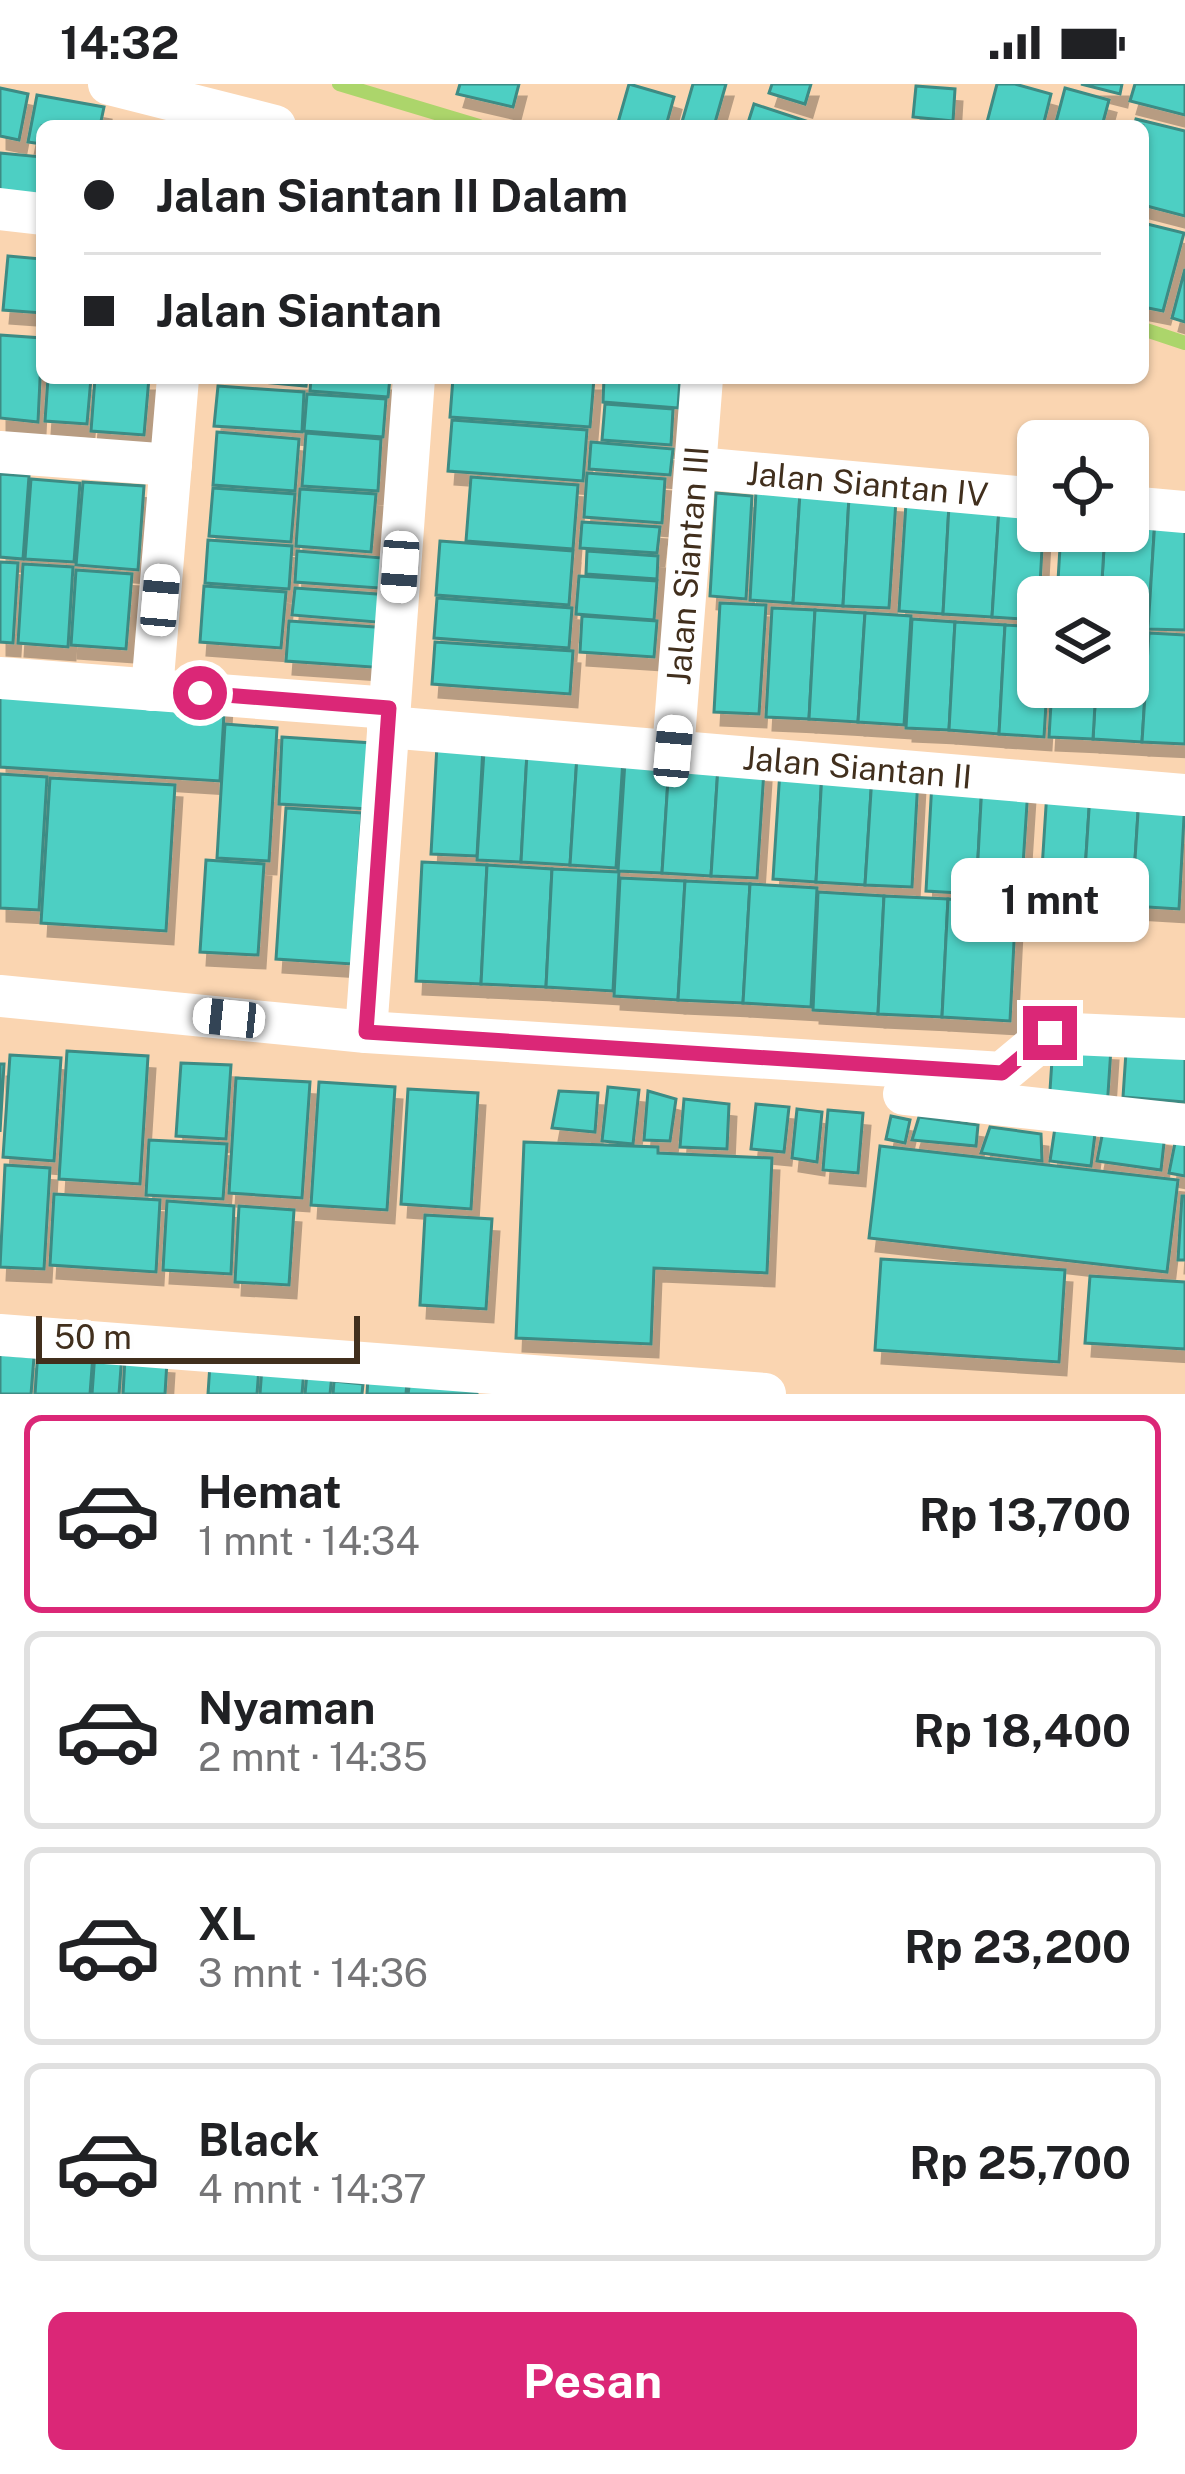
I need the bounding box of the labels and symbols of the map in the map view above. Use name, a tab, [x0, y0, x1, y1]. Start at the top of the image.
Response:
street label: Jalan Siantan III	[659, 445, 716, 686]
street label: Jalan Siantan IV	[745, 454, 990, 513]
car	[380, 530, 420, 604]
car	[139, 563, 181, 637]
route start	[173, 666, 227, 720]
car	[652, 714, 694, 788]
street label: Jalan Siantan II	[741, 738, 973, 796]
callout: 1 mnt	[951, 859, 1149, 943]
car	[191, 996, 267, 1040]
route end	[1023, 1006, 1077, 1060]
scale bar	[36, 1310, 360, 1363]

